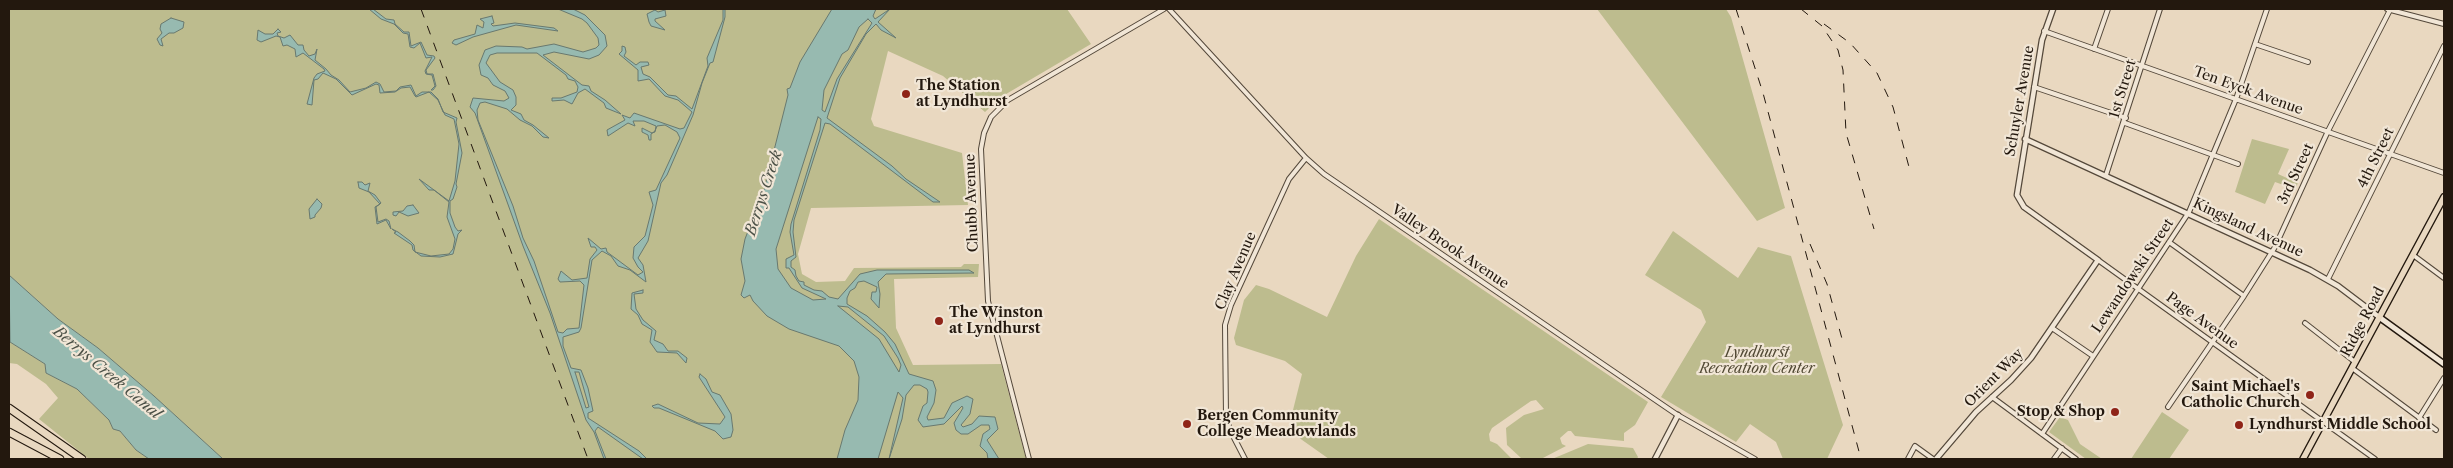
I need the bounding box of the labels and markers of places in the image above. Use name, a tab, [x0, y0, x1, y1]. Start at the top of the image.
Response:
place label: The Station at Lyndhurst	[916, 78, 1007, 110]
marker: The Station at Lyndhurst	[900, 88, 912, 100]
place label: The Winston at Lyndhurst	[949, 305, 1043, 338]
marker: The Winston at Lyndhurst	[933, 315, 945, 327]
place label: Saint Michael's Catholic Church	[2181, 379, 2300, 412]
marker: Saint Michael's Catholic Church	[2304, 389, 2316, 401]
place label: Stop & Shop	[2017, 404, 2105, 420]
marker: Stop & Shop	[2109, 406, 2121, 418]
place label: Bergen Community College Meadowlands	[1197, 408, 1356, 441]
place label: Lyndhurst Middle School	[2249, 417, 2431, 433]
marker: Bergen Community College Meadowlands	[1181, 418, 1193, 430]
marker: Lyndhurst Middle School	[2233, 419, 2245, 431]

